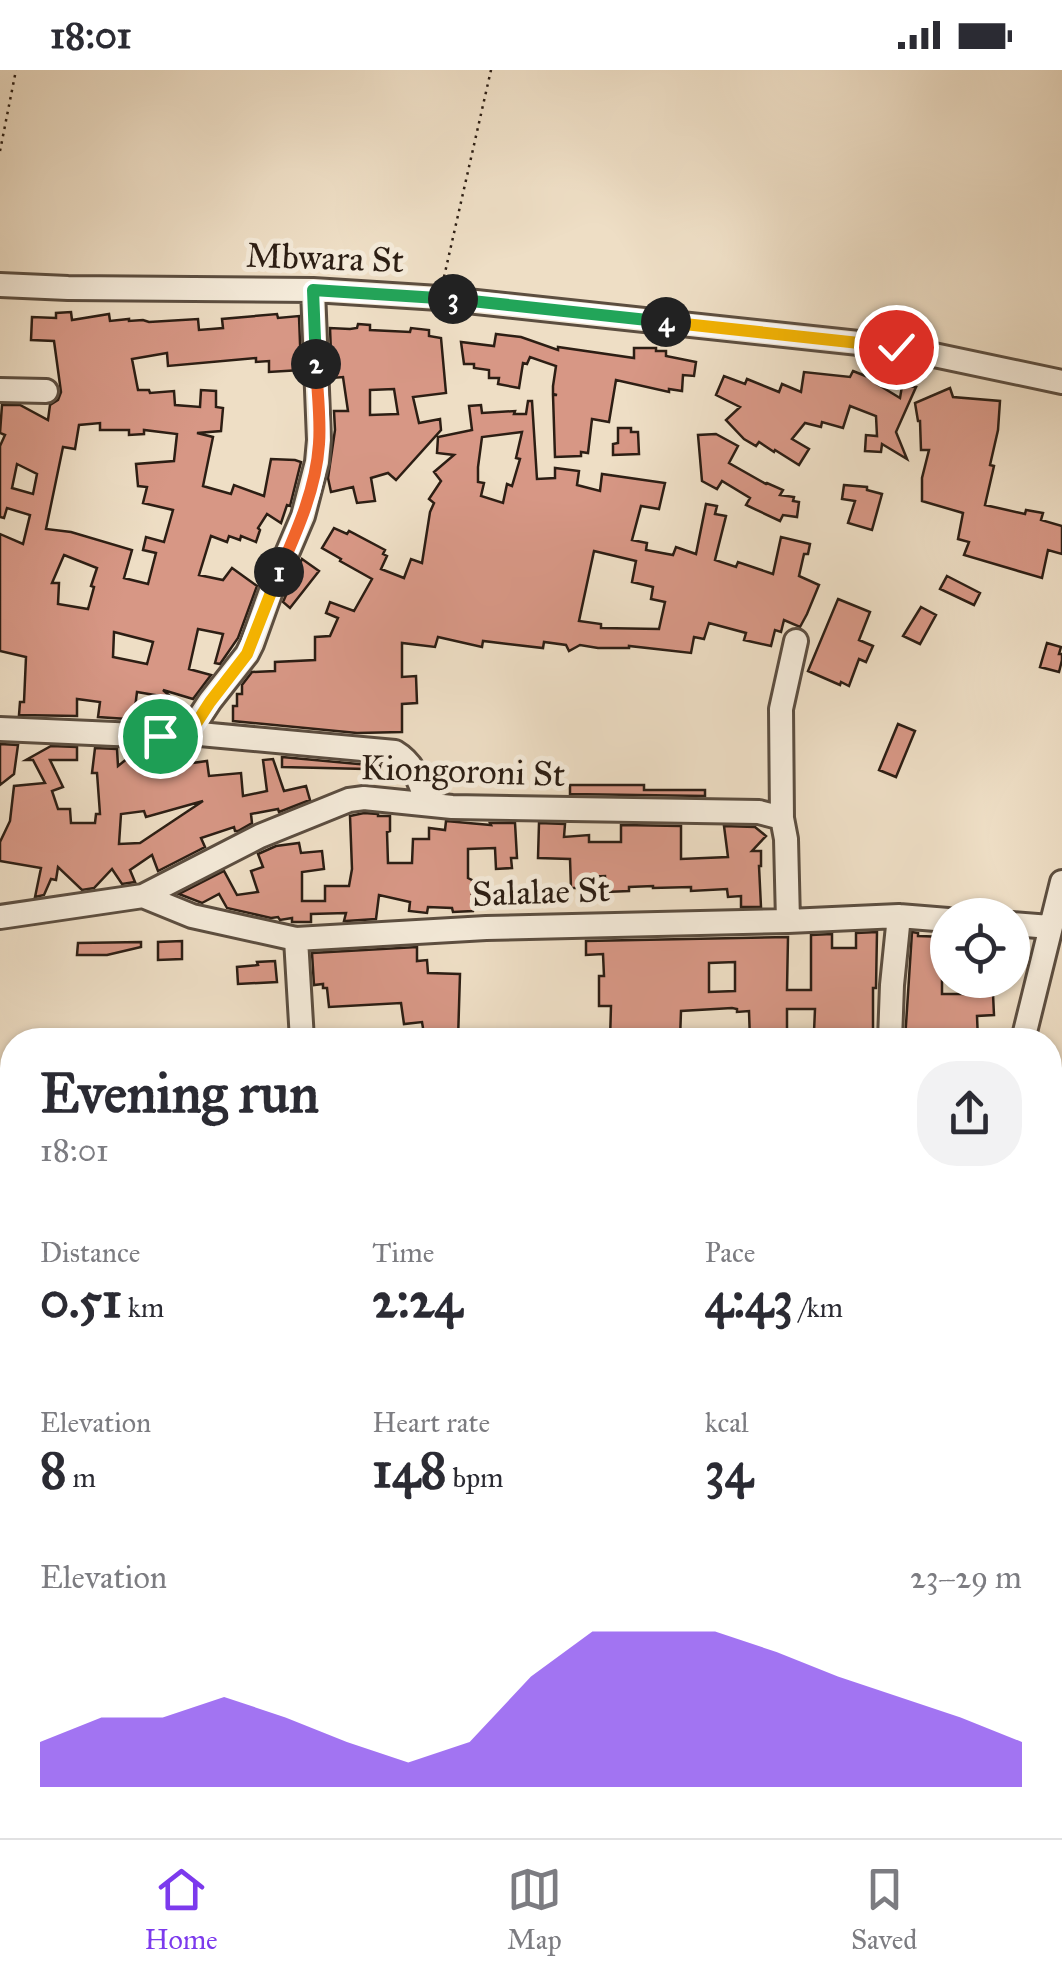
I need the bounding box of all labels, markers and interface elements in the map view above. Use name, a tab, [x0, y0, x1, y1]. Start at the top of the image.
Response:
text: 18:01	[50, 12, 132, 58]
street label: Mbwara St	[245, 234, 405, 282]
pin: 3	[428, 274, 478, 324]
text: 3	[447, 281, 459, 316]
pin: 4	[641, 297, 691, 347]
text: 4	[658, 304, 674, 339]
pin	[854, 305, 939, 390]
icon: check	[869, 320, 924, 375]
pin: 2	[291, 339, 341, 389]
text: 2	[309, 346, 323, 381]
pin: 1	[254, 547, 304, 597]
text: 1	[273, 554, 285, 589]
pin	[118, 694, 203, 779]
icon: arrive	[133, 709, 188, 764]
street label: Kiongoroni St	[360, 746, 566, 796]
street label: Salalae St	[471, 868, 611, 916]
map controls	[930, 898, 1030, 998]
button: locate	[930, 898, 1030, 998]
text: Evening run	[40, 1060, 319, 1127]
button: share	[917, 1061, 1022, 1166]
text: 18:01	[40, 1131, 109, 1170]
text: Distance	[40, 1235, 140, 1270]
text: Time	[372, 1235, 434, 1270]
text: Pace	[705, 1235, 755, 1270]
text: 0.51	[40, 1270, 122, 1331]
text: 2:24	[372, 1270, 462, 1331]
text: 4:43	[705, 1270, 793, 1331]
text: km	[122, 1290, 164, 1325]
text: /km	[793, 1290, 843, 1325]
text: Elevation	[40, 1405, 151, 1440]
text: Heart rate	[372, 1405, 490, 1440]
text: kcal	[705, 1405, 749, 1440]
text: 8	[40, 1440, 67, 1501]
text: 148	[372, 1440, 447, 1501]
text: 34	[705, 1440, 753, 1501]
text: m	[67, 1460, 96, 1495]
text: bpm	[447, 1460, 504, 1495]
text: Elevation	[40, 1558, 167, 1597]
text: 23–29 m	[910, 1558, 1022, 1597]
tab: Home	[145, 1862, 218, 1957]
tab: Map	[507, 1862, 562, 1957]
tab: Saved	[851, 1862, 917, 1957]

